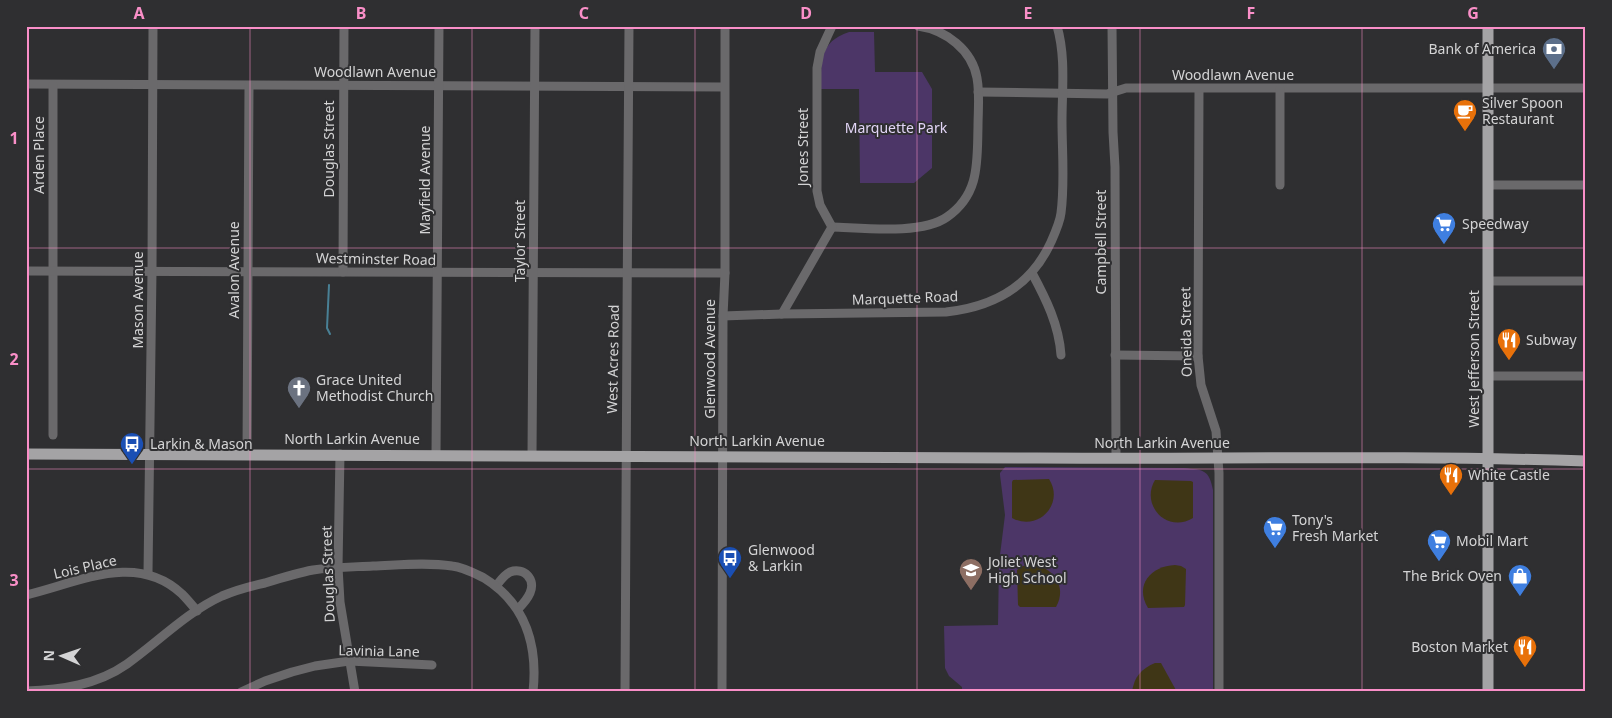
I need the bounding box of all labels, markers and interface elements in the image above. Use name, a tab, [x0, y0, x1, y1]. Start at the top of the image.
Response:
text: A	[133, 2, 145, 24]
text: B	[356, 2, 366, 24]
text: C	[579, 2, 589, 24]
text: D	[800, 2, 812, 24]
text: E	[1024, 2, 1033, 24]
text: F	[1247, 2, 1255, 24]
text: G	[1467, 2, 1479, 24]
bank icon: Bank of America	[1541, 36, 1567, 70]
place label: Bank of America	[1428, 39, 1536, 58]
street label: Woodlawn Avenue	[314, 62, 436, 81]
street label: Woodlawn Avenue	[1172, 65, 1294, 84]
place label: Silver Spoon Restaurant	[1482, 93, 1563, 128]
cafe icon: Silver Spoon Restaurant	[1452, 98, 1478, 132]
street label: Douglas Street	[319, 101, 338, 197]
street label: Jones Street	[793, 108, 812, 188]
street label: Arden Place	[29, 116, 48, 194]
park label: Marquette Park	[845, 118, 948, 137]
street label: Mayfield Avenue	[415, 125, 434, 235]
text: 1	[9, 127, 19, 149]
street label: Campbell Street	[1091, 190, 1110, 294]
street label: Taylor Street	[510, 200, 529, 282]
supermarket icon: Speedway	[1431, 211, 1457, 245]
place label: Speedway	[1462, 214, 1530, 233]
street label: Avalon Avenue	[224, 221, 243, 319]
street label: Westminster Road	[316, 248, 436, 269]
street label: Mason Avenue	[128, 251, 147, 349]
street label: Marquette Road	[851, 286, 959, 309]
street label: Oneida Street	[1175, 287, 1196, 377]
street label: West Jefferson Street	[1464, 290, 1483, 428]
street label: Glenwood Avenue	[700, 299, 719, 419]
street label: West Acres Road	[602, 304, 623, 414]
restaurant icon: Subway	[1496, 327, 1522, 361]
place label: Subway	[1526, 330, 1578, 349]
text: 2	[9, 348, 19, 370]
place label: Grace United Methodist Church	[316, 370, 433, 405]
church icon: Grace United Methodist Church	[286, 375, 312, 409]
street label: North Larkin Avenue	[284, 429, 420, 448]
bus stop icon: Larkin & Mason	[119, 431, 145, 465]
street label: North Larkin Avenue	[689, 431, 825, 450]
street label: North Larkin Avenue	[1094, 433, 1230, 452]
place label: Larkin & Mason	[150, 434, 253, 453]
restaurant icon: White Castle	[1438, 462, 1464, 496]
place label: White Castle	[1468, 465, 1550, 484]
place label: Tony's Fresh Market	[1292, 510, 1378, 545]
supermarket icon: Tony's Fresh Market	[1262, 515, 1288, 549]
street label: Douglas Street	[316, 525, 339, 623]
supermarket icon: Mobil Mart	[1426, 528, 1452, 562]
place label: Mobil Mart	[1456, 531, 1528, 550]
place label: Glenwood & Larkin	[748, 540, 815, 575]
bus stop icon: Glenwood & Larkin	[717, 545, 743, 579]
street label: Lois Place	[51, 550, 118, 583]
place label: Joliet West High School	[986, 552, 1067, 587]
school or university icon: Joliet West High School	[958, 557, 984, 591]
shop icon: The Brick Oven	[1507, 563, 1533, 597]
place label: The Brick Oven	[1403, 566, 1502, 585]
text: 3	[9, 569, 19, 591]
north arrow	[38, 630, 88, 680]
restaurant icon: Boston Market	[1512, 634, 1538, 668]
place label: Boston Market	[1411, 637, 1508, 656]
street label: Lavinia Lane	[338, 640, 420, 661]
text: N	[39, 650, 58, 662]

